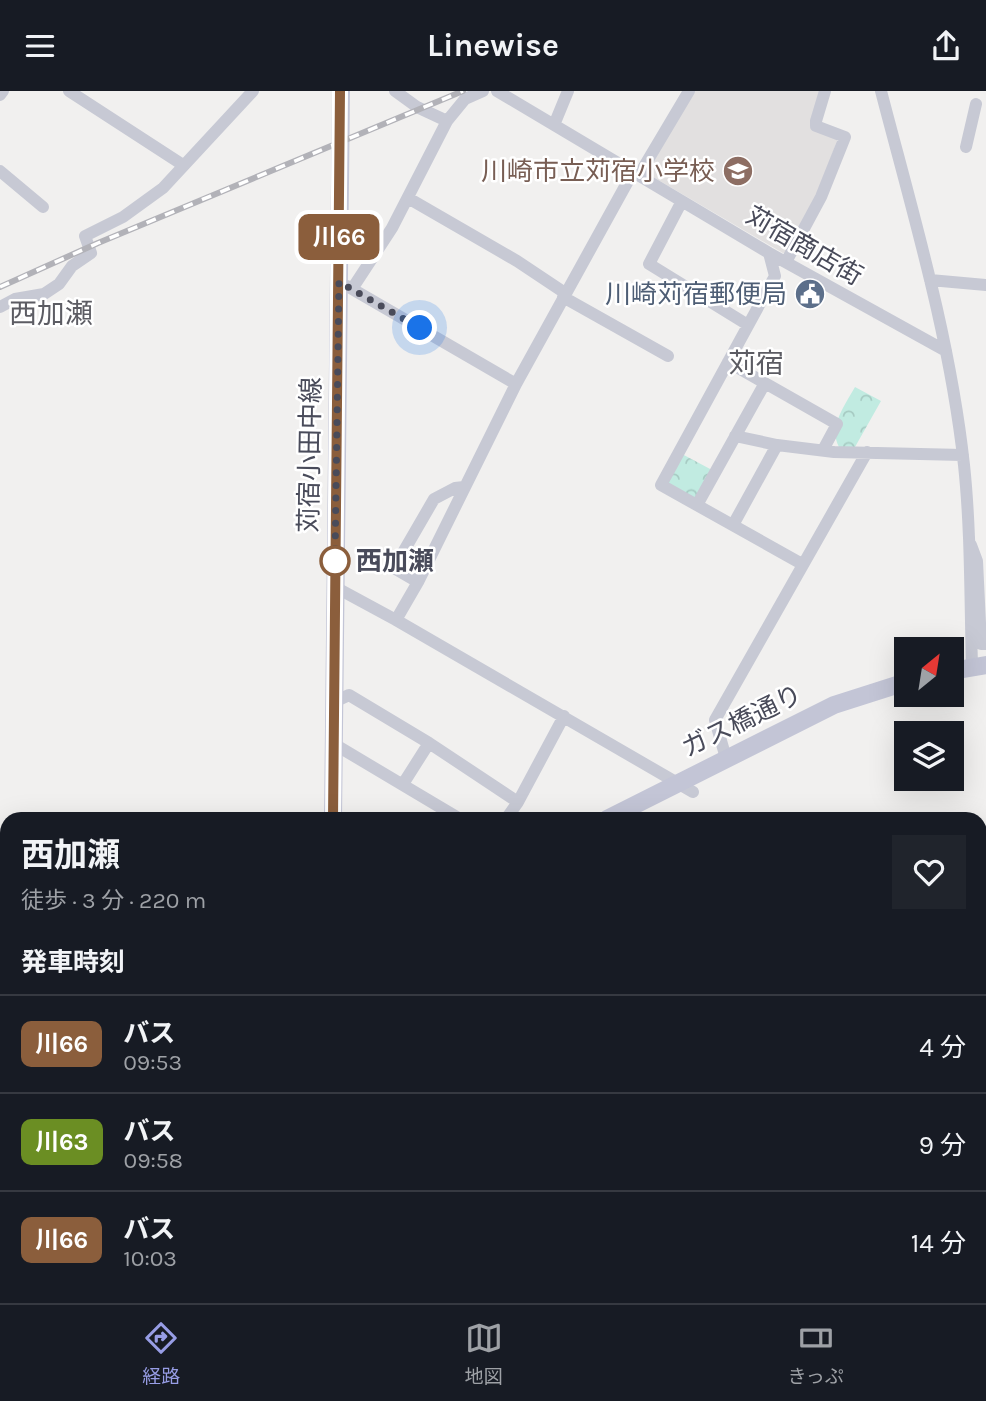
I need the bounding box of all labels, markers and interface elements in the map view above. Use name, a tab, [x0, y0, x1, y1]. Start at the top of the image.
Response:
icon: menu	[21, 27, 59, 65]
text: Linewise	[427, 27, 559, 64]
icon: share	[927, 27, 965, 65]
school or university icon: 川崎市立苅宿小学校	[721, 154, 755, 188]
place label: 川崎市立苅宿小学校	[481, 156, 715, 187]
street label: 苅宿商店街	[740, 200, 868, 292]
line badge: 川66	[299, 214, 379, 260]
text: 川66	[312, 223, 366, 251]
public building icon: 川崎苅宿郵便局	[793, 277, 827, 311]
place label: 川崎苅宿郵便局	[605, 279, 787, 310]
district label: 西加瀬	[9, 297, 93, 330]
your location	[402, 310, 437, 345]
district label: 苅宿	[728, 347, 784, 380]
street label: 苅宿小田中線	[293, 377, 327, 533]
marker: 西加瀬	[320, 546, 350, 576]
place label: 西加瀬	[356, 546, 434, 577]
north arrow	[894, 637, 964, 707]
map controls	[894, 637, 964, 791]
street label: ガス橋通り	[677, 679, 807, 763]
button: layers	[894, 721, 964, 791]
button: heart	[892, 835, 966, 909]
text: 西加瀬	[21, 836, 120, 874]
text: 徒歩 · 3 分 · 220 m	[21, 887, 206, 914]
text: 発車時刻	[21, 947, 125, 978]
text: バス	[123, 1018, 175, 1049]
text: 川66	[35, 1030, 88, 1058]
text: 4 分	[919, 1032, 966, 1063]
text: 09:53	[123, 1049, 182, 1076]
text: バス	[124, 1116, 176, 1147]
text: 川63	[35, 1128, 89, 1156]
text: 9 分	[919, 1130, 966, 1161]
text: 09:58	[124, 1147, 183, 1174]
text: バス	[123, 1214, 175, 1245]
text: 川66	[35, 1226, 88, 1254]
text: 14 分	[911, 1228, 966, 1259]
text: 10:03	[123, 1245, 177, 1272]
tab: 経路	[142, 1319, 180, 1388]
tab: 地図	[465, 1319, 503, 1388]
tab: きっぷ	[787, 1319, 844, 1388]

